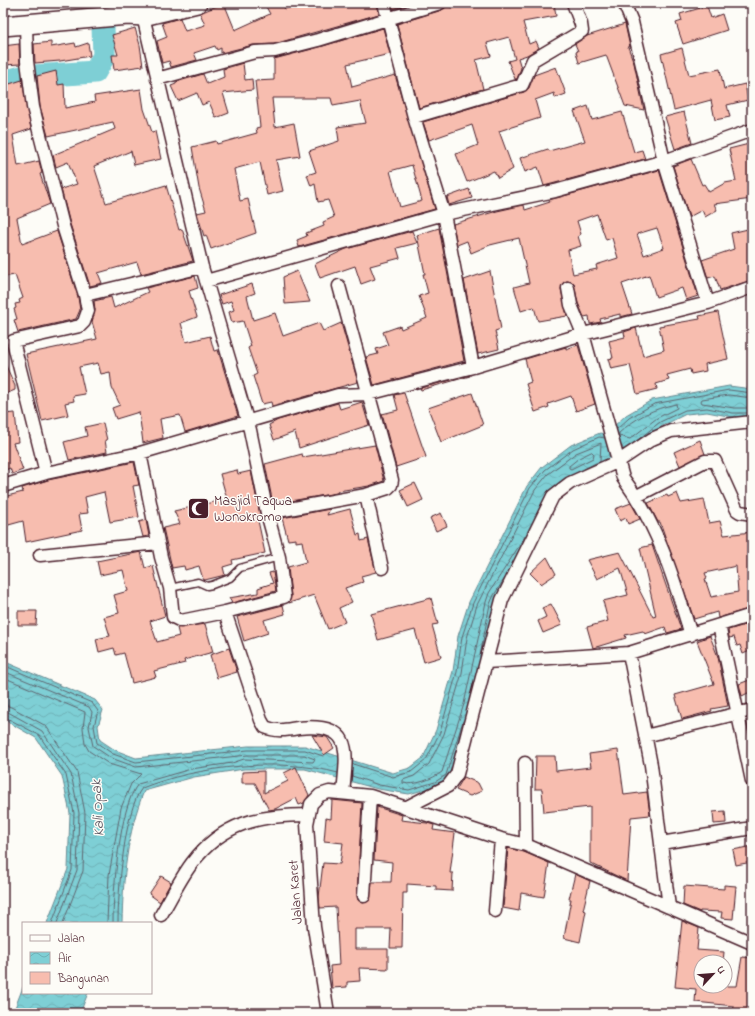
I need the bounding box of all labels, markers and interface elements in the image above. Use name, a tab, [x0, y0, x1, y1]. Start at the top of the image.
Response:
place label: Masjid Taqwa Wonokromo	[214, 491, 292, 528]
mosque icon: Masjid Taqwa Wonokromo	[185, 496, 211, 522]
water label: Kali Opak	[85, 778, 110, 837]
street label: Jalan Karet	[283, 859, 309, 925]
legend	[22, 922, 152, 994]
text: Jalan	[58, 930, 85, 948]
text: Air	[58, 950, 72, 968]
north arrow	[693, 954, 733, 994]
text: U	[712, 963, 730, 977]
text: Bangunan	[57, 970, 109, 989]

